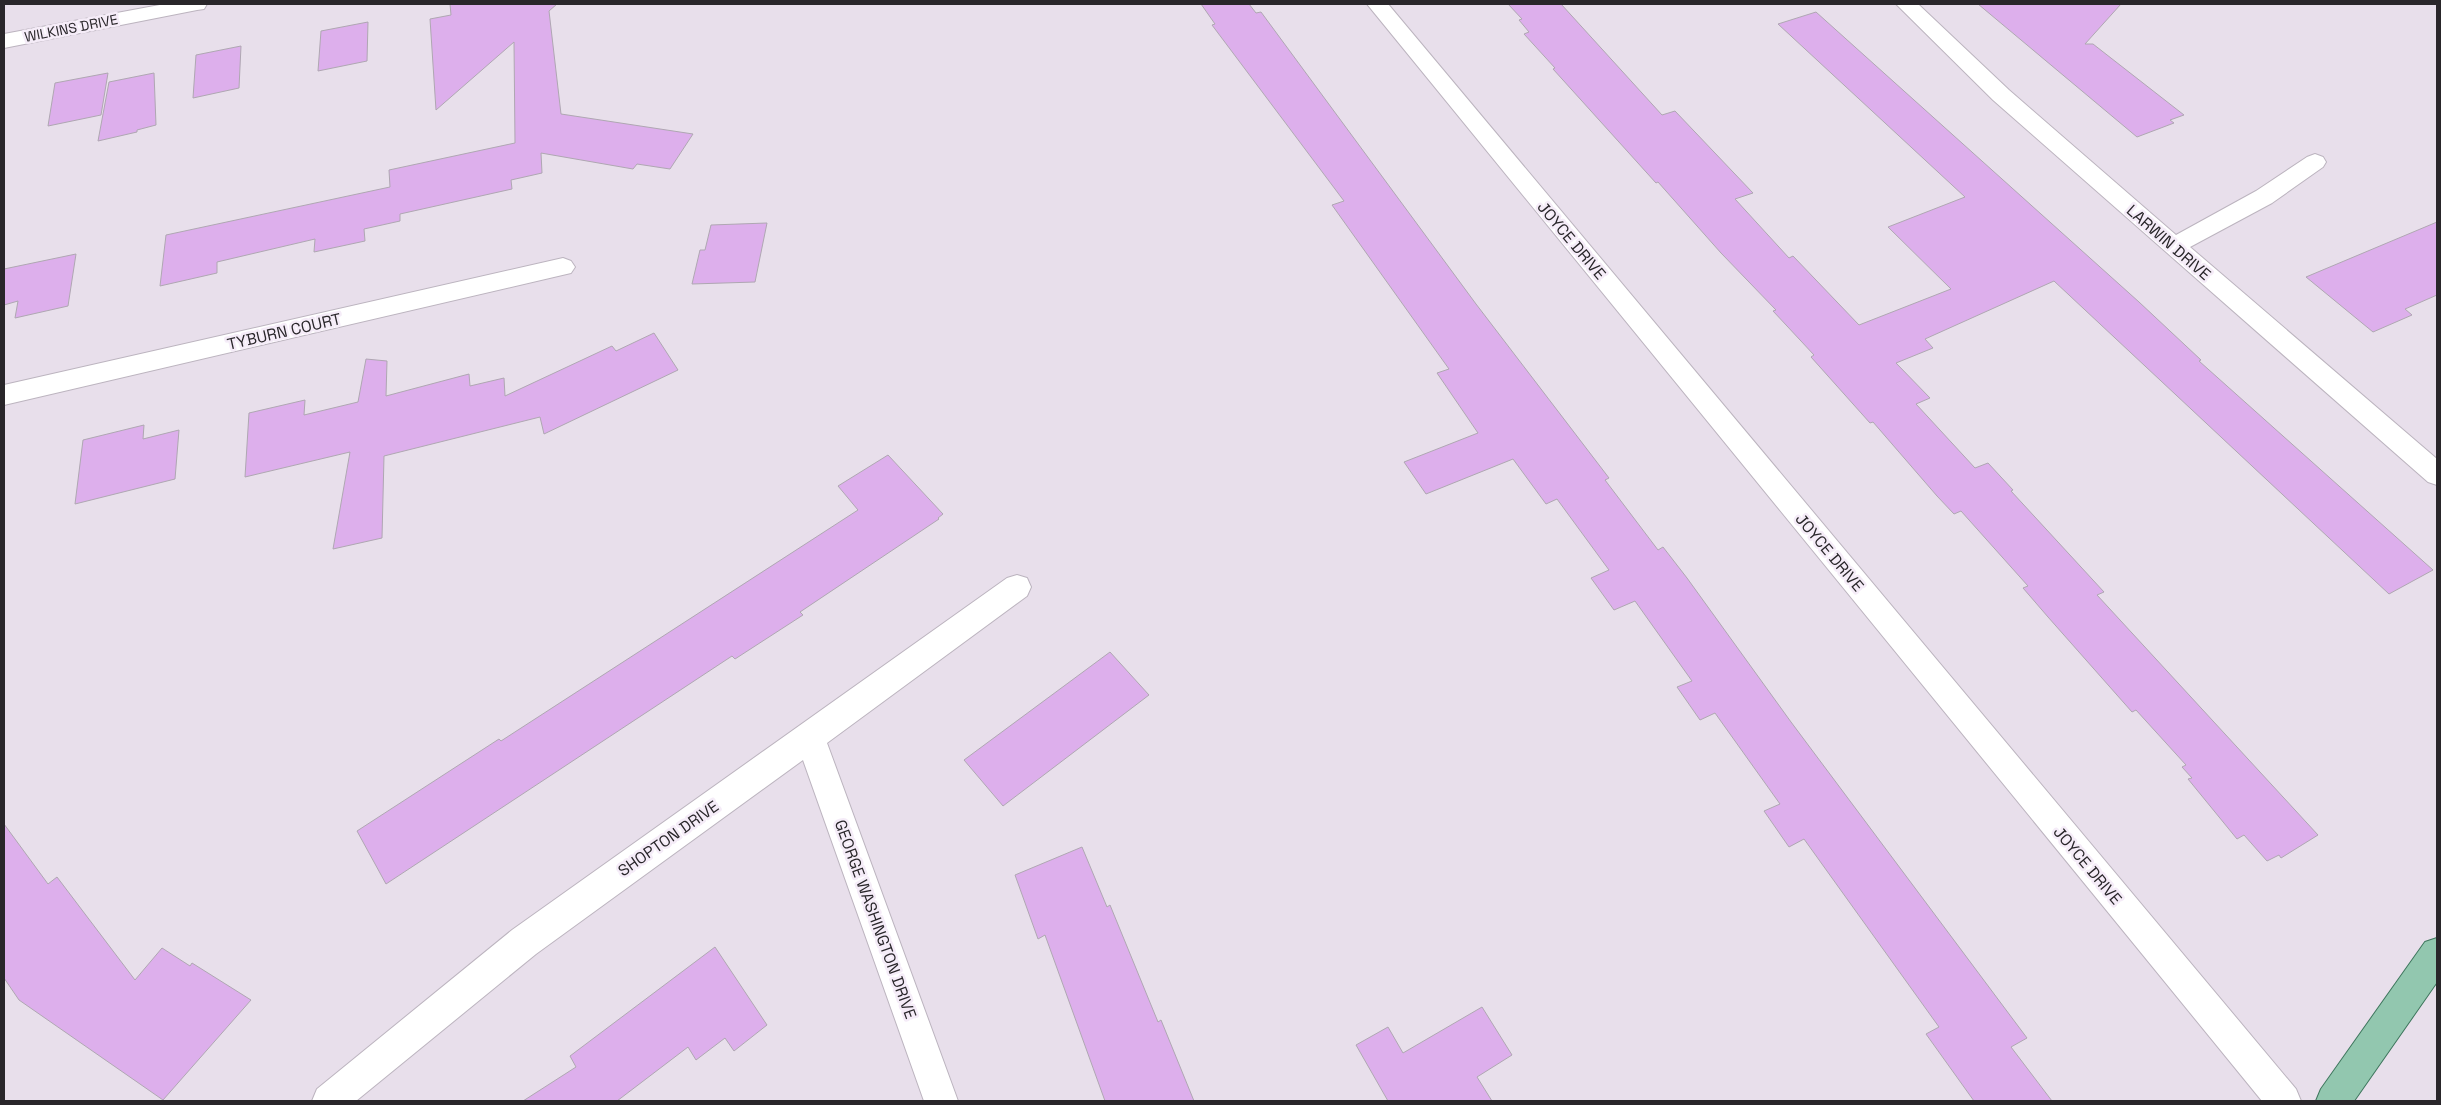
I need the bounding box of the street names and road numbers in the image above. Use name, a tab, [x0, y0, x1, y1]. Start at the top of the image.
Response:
street label: WILKINS DRIVE	[23, 10, 119, 46]
street label: JOYCE DRIVE	[1533, 197, 1610, 284]
street label: LARWIN DRIVE	[2122, 200, 2215, 285]
street label: TYBURN COURT	[225, 308, 343, 355]
street label: JOYCE DRIVE	[1791, 509, 1868, 596]
street label: SHOPTON DRIVE	[614, 796, 723, 881]
street label: GEORGE WASHINGTON DRIVE	[830, 817, 921, 1022]
street label: JOYCE DRIVE	[2049, 822, 2126, 909]

